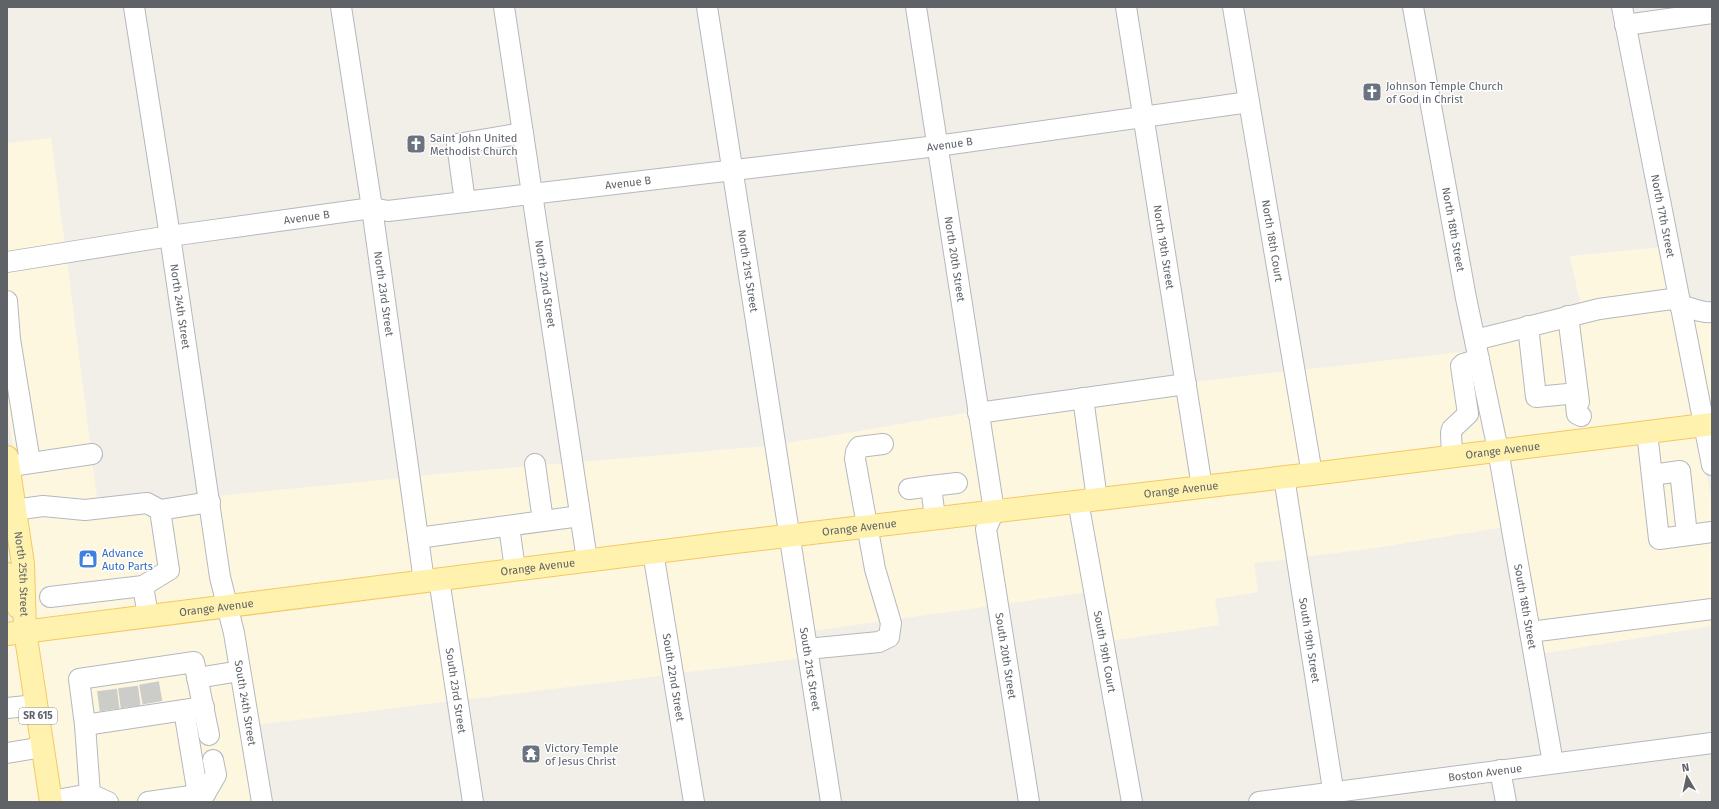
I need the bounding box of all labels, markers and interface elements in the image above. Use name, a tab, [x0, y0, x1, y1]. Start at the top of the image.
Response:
place label: Johnson Temple Church of God in Christ	[1386, 80, 1503, 106]
church icon: Johnson Temple Church of God in Christ	[1361, 81, 1383, 103]
place label: Saint John United Methodist Church	[430, 132, 518, 158]
church icon: Saint John United Methodist Church	[405, 133, 427, 155]
street label: Avenue B	[926, 134, 974, 154]
street label: Avenue B	[604, 173, 652, 192]
street label: North 17th Street	[1649, 173, 1678, 259]
street label: North 18th Street	[1439, 186, 1468, 273]
street label: North 18th Court	[1259, 199, 1286, 283]
street label: North 19th Street	[1151, 204, 1177, 290]
street label: Avenue B	[283, 207, 331, 227]
street label: North 20th Street	[942, 215, 968, 303]
street label: North 21st Street	[735, 229, 761, 313]
street label: North 22nd Street	[533, 239, 559, 329]
street label: North 23rd Street	[372, 250, 396, 337]
street label: North 24th Street	[168, 263, 193, 350]
street label: Orange Avenue	[1465, 439, 1541, 461]
street label: Orange Avenue	[1143, 479, 1219, 500]
street label: Orange Avenue	[821, 517, 897, 538]
street label: North 25th Street	[12, 530, 31, 617]
place label: Advance Auto Parts	[102, 547, 153, 573]
shop icon: Advance Auto Parts	[77, 548, 99, 570]
street label: Orange Avenue	[500, 556, 576, 578]
street label: South 18th Street	[1512, 563, 1539, 650]
street label: Orange Avenue	[178, 596, 254, 619]
street label: South 19th Street	[1296, 597, 1323, 684]
street label: South 19th Court	[1091, 610, 1119, 694]
street label: South 20th Street	[993, 612, 1019, 700]
street label: South 21st Street	[797, 626, 823, 712]
street label: South 22nd Street	[660, 632, 687, 722]
street label: South 23rd Street	[443, 647, 469, 734]
street label: South 24th Street	[232, 659, 259, 747]
road number: SR 615	[19, 708, 57, 724]
place label: Victory Temple of Jesus Christ	[545, 742, 618, 768]
temple icon: Victory Temple of Jesus Christ	[520, 743, 542, 765]
north arrow	[1667, 757, 1707, 797]
street label: Boston Avenue	[1447, 761, 1523, 784]
text: N	[1681, 761, 1690, 775]

